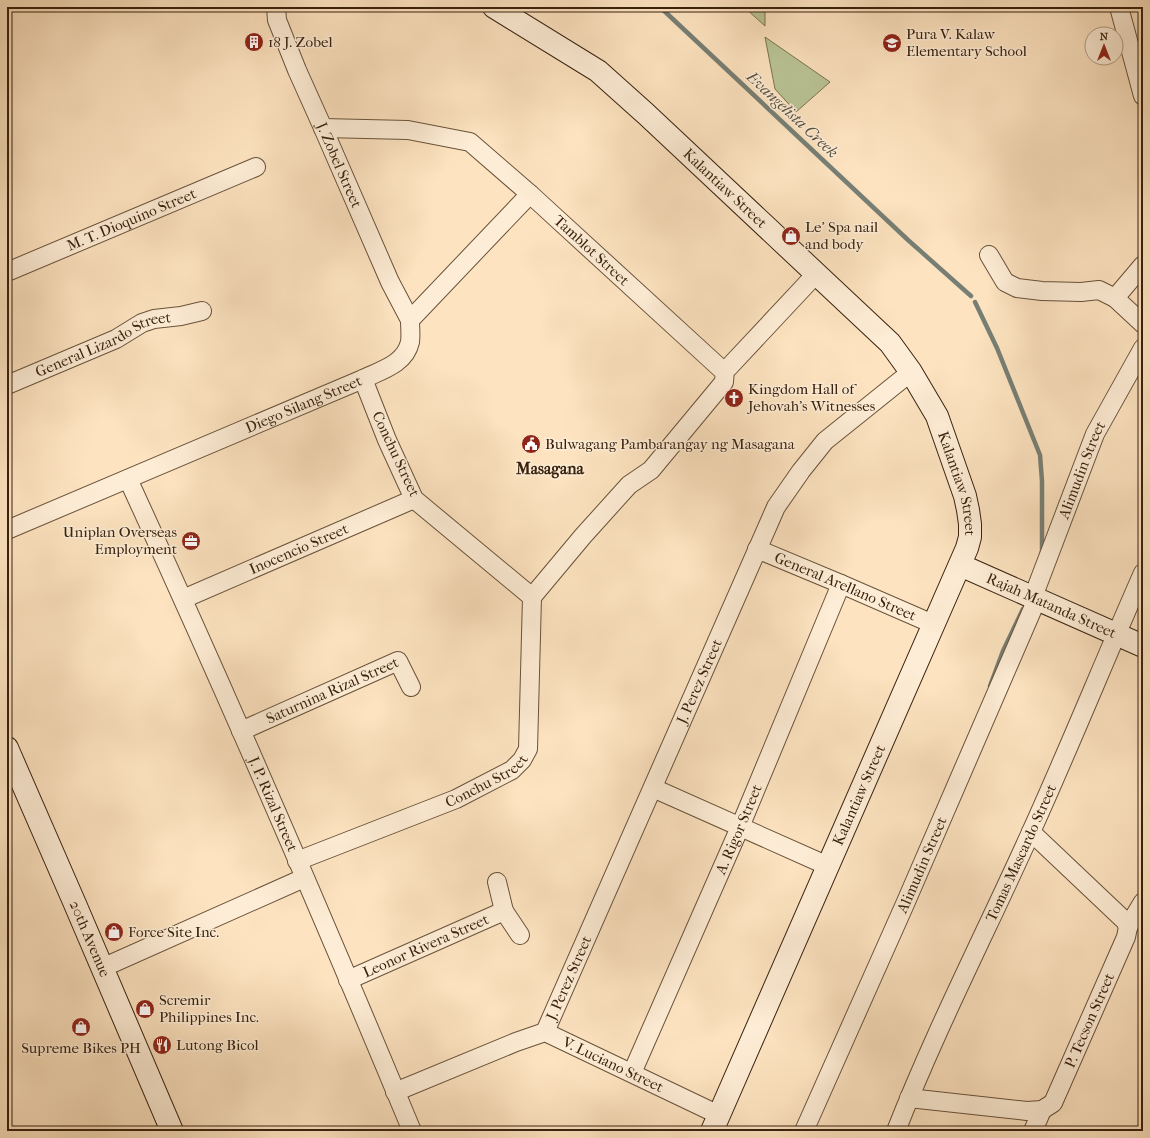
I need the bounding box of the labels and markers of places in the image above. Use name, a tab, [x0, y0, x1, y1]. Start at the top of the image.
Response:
place label: Pura V. Kalaw Elementary School	[906, 25, 1027, 60]
building icon: 18 J. Zobel	[243, 31, 265, 53]
school or university icon: Pura V. Kalaw Elementary School	[881, 32, 903, 54]
place label: 18 J. Zobel	[268, 33, 333, 51]
place label: Le' Spa nail and body	[805, 218, 878, 253]
shop icon: Le' Spa nail and body	[780, 225, 802, 247]
place label: Kingdom Hall of Jehovah's Witnesses	[747, 380, 876, 415]
church icon: Kingdom Hall of Jehovah's Witnesses	[723, 387, 745, 409]
public building icon: Bulwagang Pambarangay ng Masagana	[520, 433, 542, 455]
place label: Bulwagang Pambarangay ng Masagana	[545, 435, 796, 453]
place label: Uniplan Overseas Employment	[63, 523, 178, 558]
office icon: Uniplan Overseas Employment	[180, 530, 202, 552]
shop icon: Force Site Inc.	[103, 921, 125, 943]
place label: Force Site Inc.	[128, 923, 219, 941]
place label: Scremir Philippines Inc.	[159, 991, 259, 1026]
shop icon: Scremir Philippines Inc.	[134, 998, 156, 1020]
shop icon: Supreme Bikes PH	[70, 1016, 92, 1038]
restaurant icon: Lutong Bicol	[151, 1034, 173, 1056]
place label: Lutong Bicol	[176, 1036, 259, 1054]
place label: Supreme Bikes PH	[21, 1039, 141, 1057]

